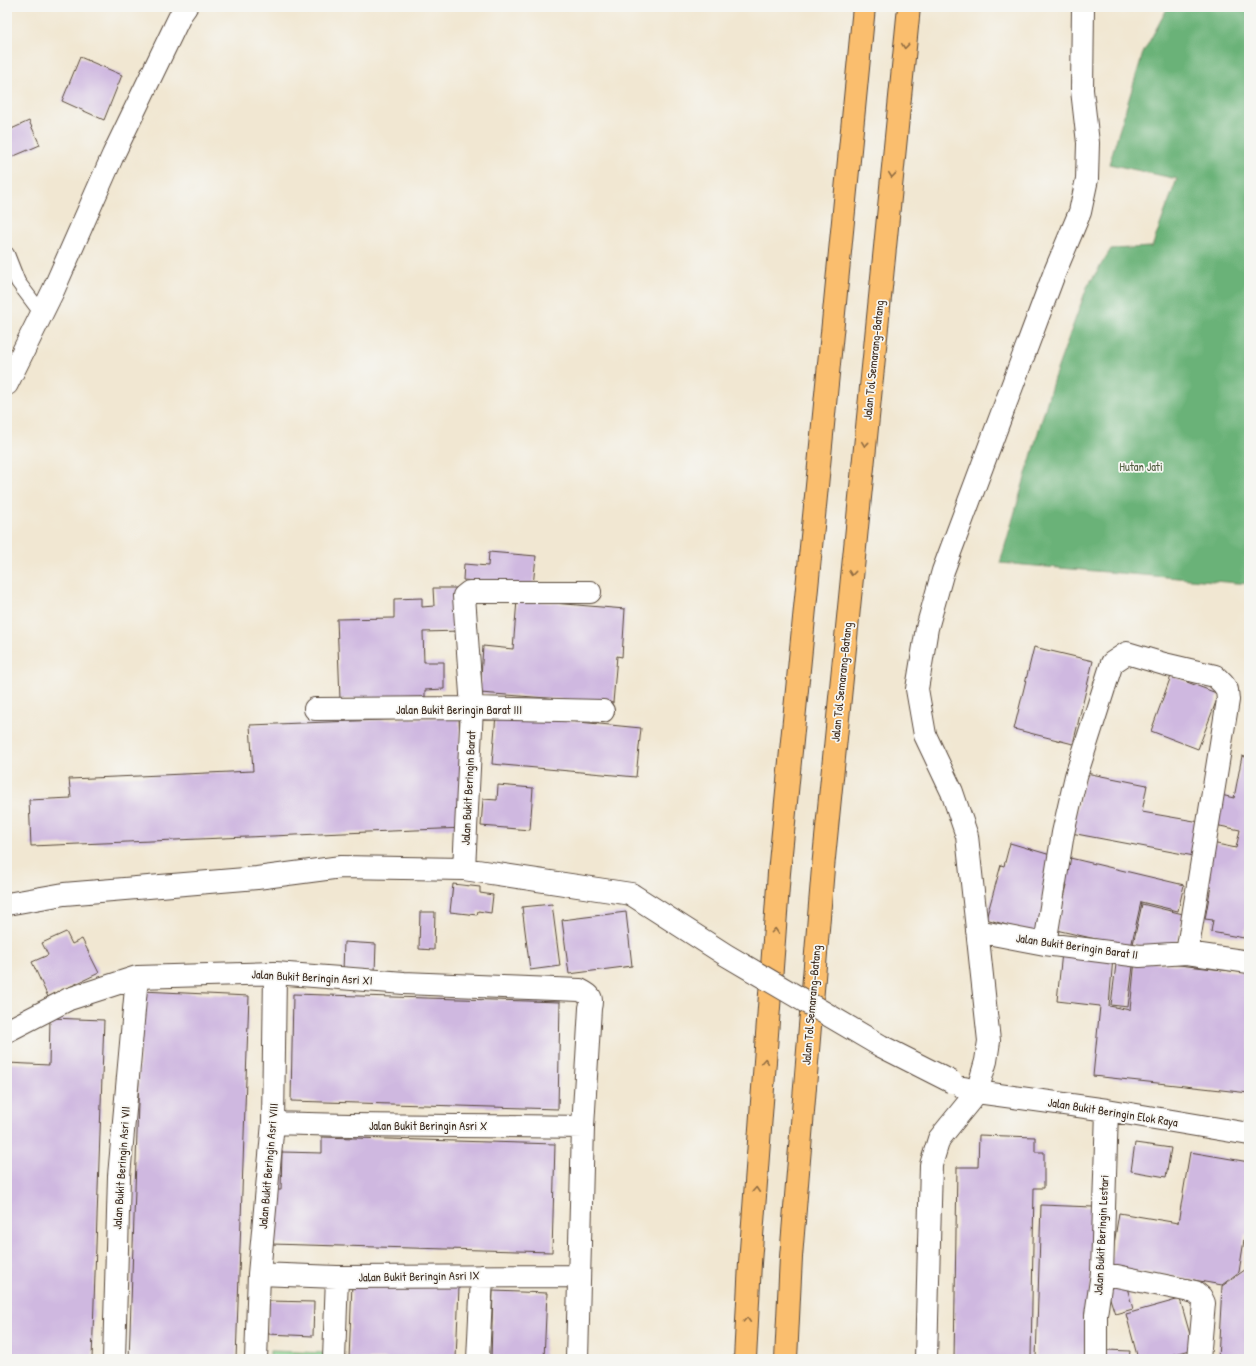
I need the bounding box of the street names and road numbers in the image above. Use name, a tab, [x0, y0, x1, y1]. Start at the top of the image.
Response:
street label: Jalan Tol Semarang–Batang	[858, 299, 888, 421]
street label: Jalan Tol Semarang–Batang	[826, 621, 856, 743]
street label: Jalan Bukit Beringin Barat III	[396, 701, 522, 718]
street label: Jalan Bukit Beringin Barat	[457, 729, 480, 846]
street label: Jalan Bukit Beringin Barat II	[1015, 929, 1139, 963]
street label: Jalan Tol Semarang–Batang	[797, 944, 825, 1066]
street label: Jalan Bukit Beringin Asri XI	[251, 965, 373, 989]
street label: Jalan Bukit Beringin Elok Raya	[1047, 1093, 1180, 1131]
street label: Jalan Bukit Beringin Asri VIII	[254, 1102, 282, 1230]
street label: Jalan Bukit Beringin Asri VII	[108, 1106, 134, 1230]
street label: Jalan Bukit Beringin Asri X	[369, 1117, 487, 1134]
street label: Jalan Bukit Beringin Lestari	[1089, 1174, 1113, 1296]
street label: Jalan Bukit Beringin Asri IX	[358, 1266, 480, 1286]

